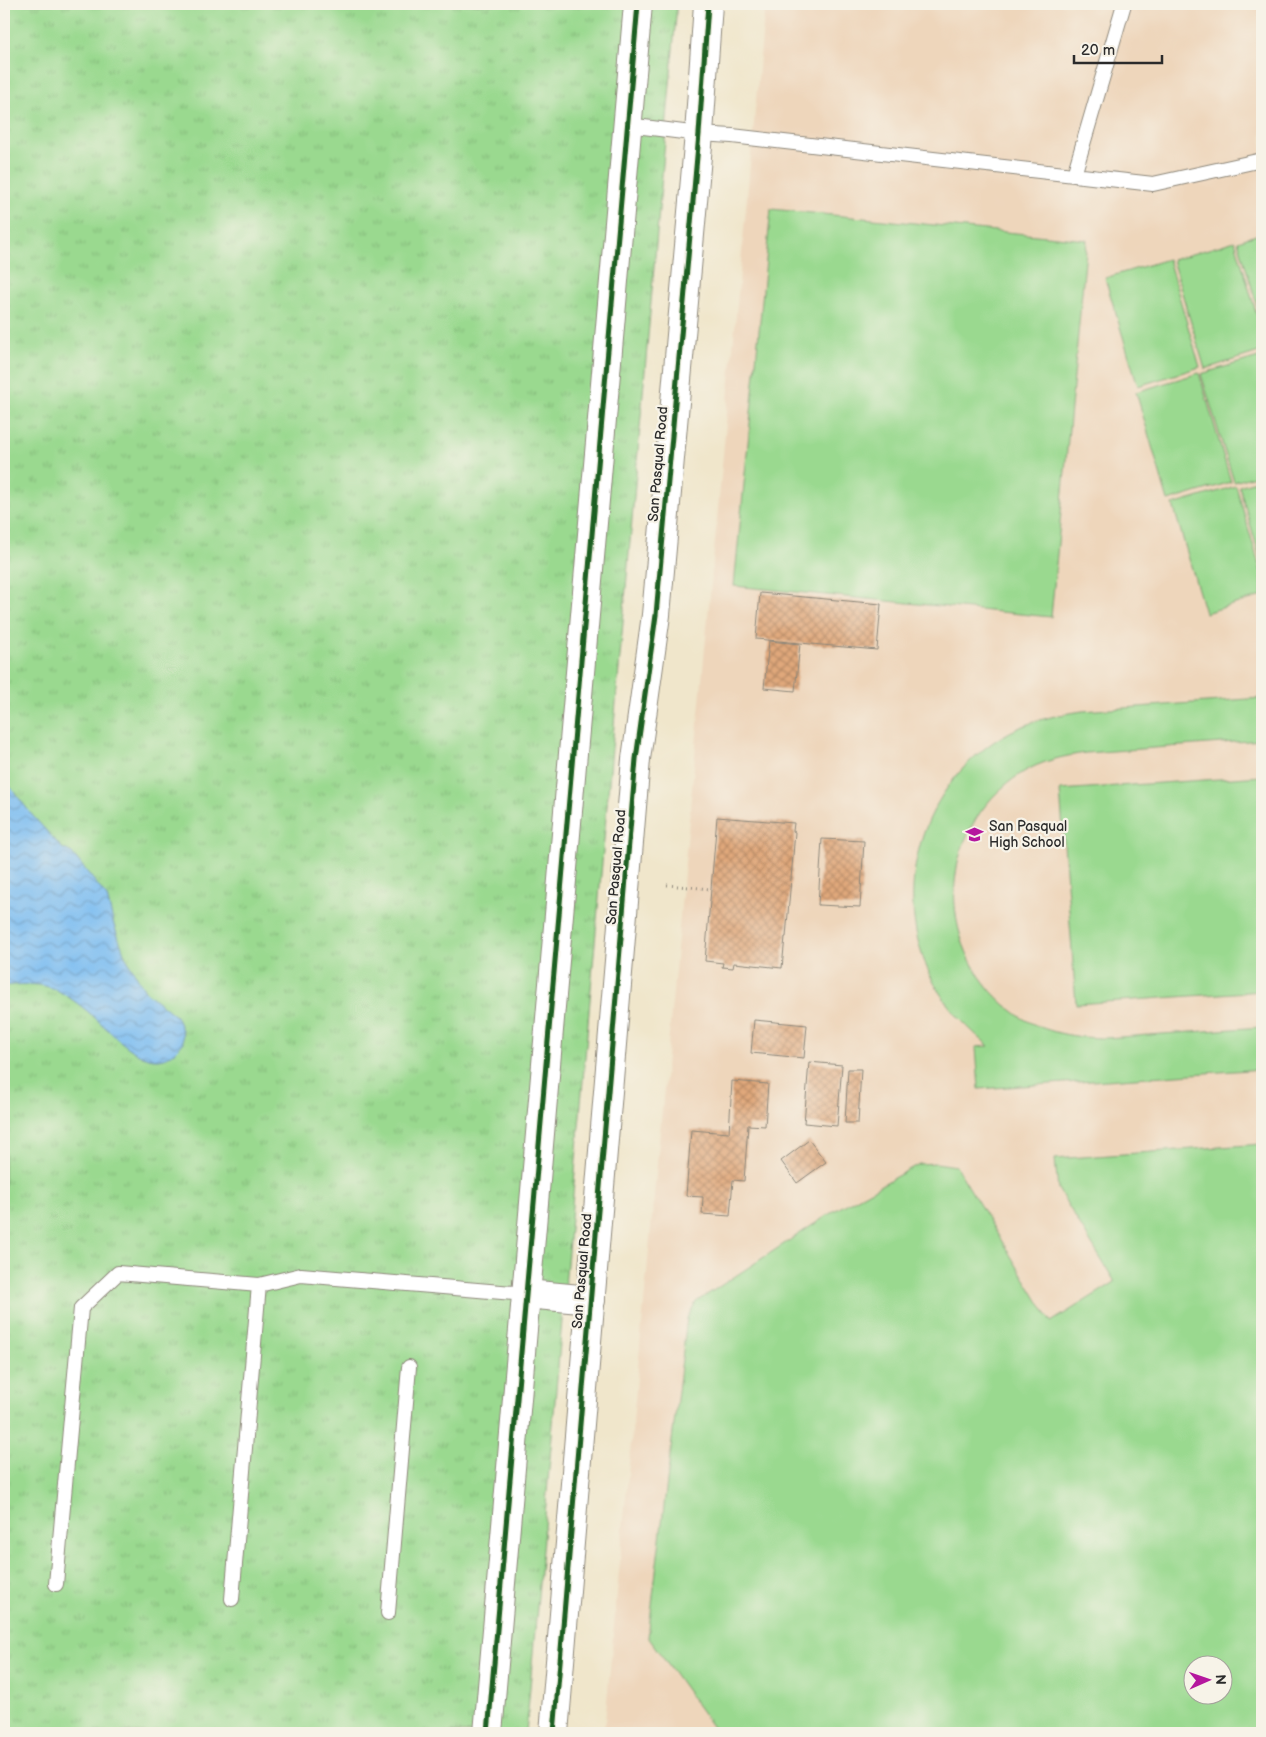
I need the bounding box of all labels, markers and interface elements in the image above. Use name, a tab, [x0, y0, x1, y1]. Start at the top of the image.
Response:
scale bar	[1074, 32, 1161, 64]
text: 20 m	[1081, 41, 1115, 60]
street label: San Pasqual Road	[644, 406, 672, 522]
street label: San Pasqual Road	[602, 809, 630, 925]
place label: San Pasqual High School	[989, 818, 1067, 851]
school or university icon: San Pasqual High School	[965, 824, 985, 844]
street label: San Pasqual Road	[568, 1213, 596, 1329]
north arrow	[1184, 1654, 1234, 1704]
text: N	[1212, 1674, 1229, 1685]

